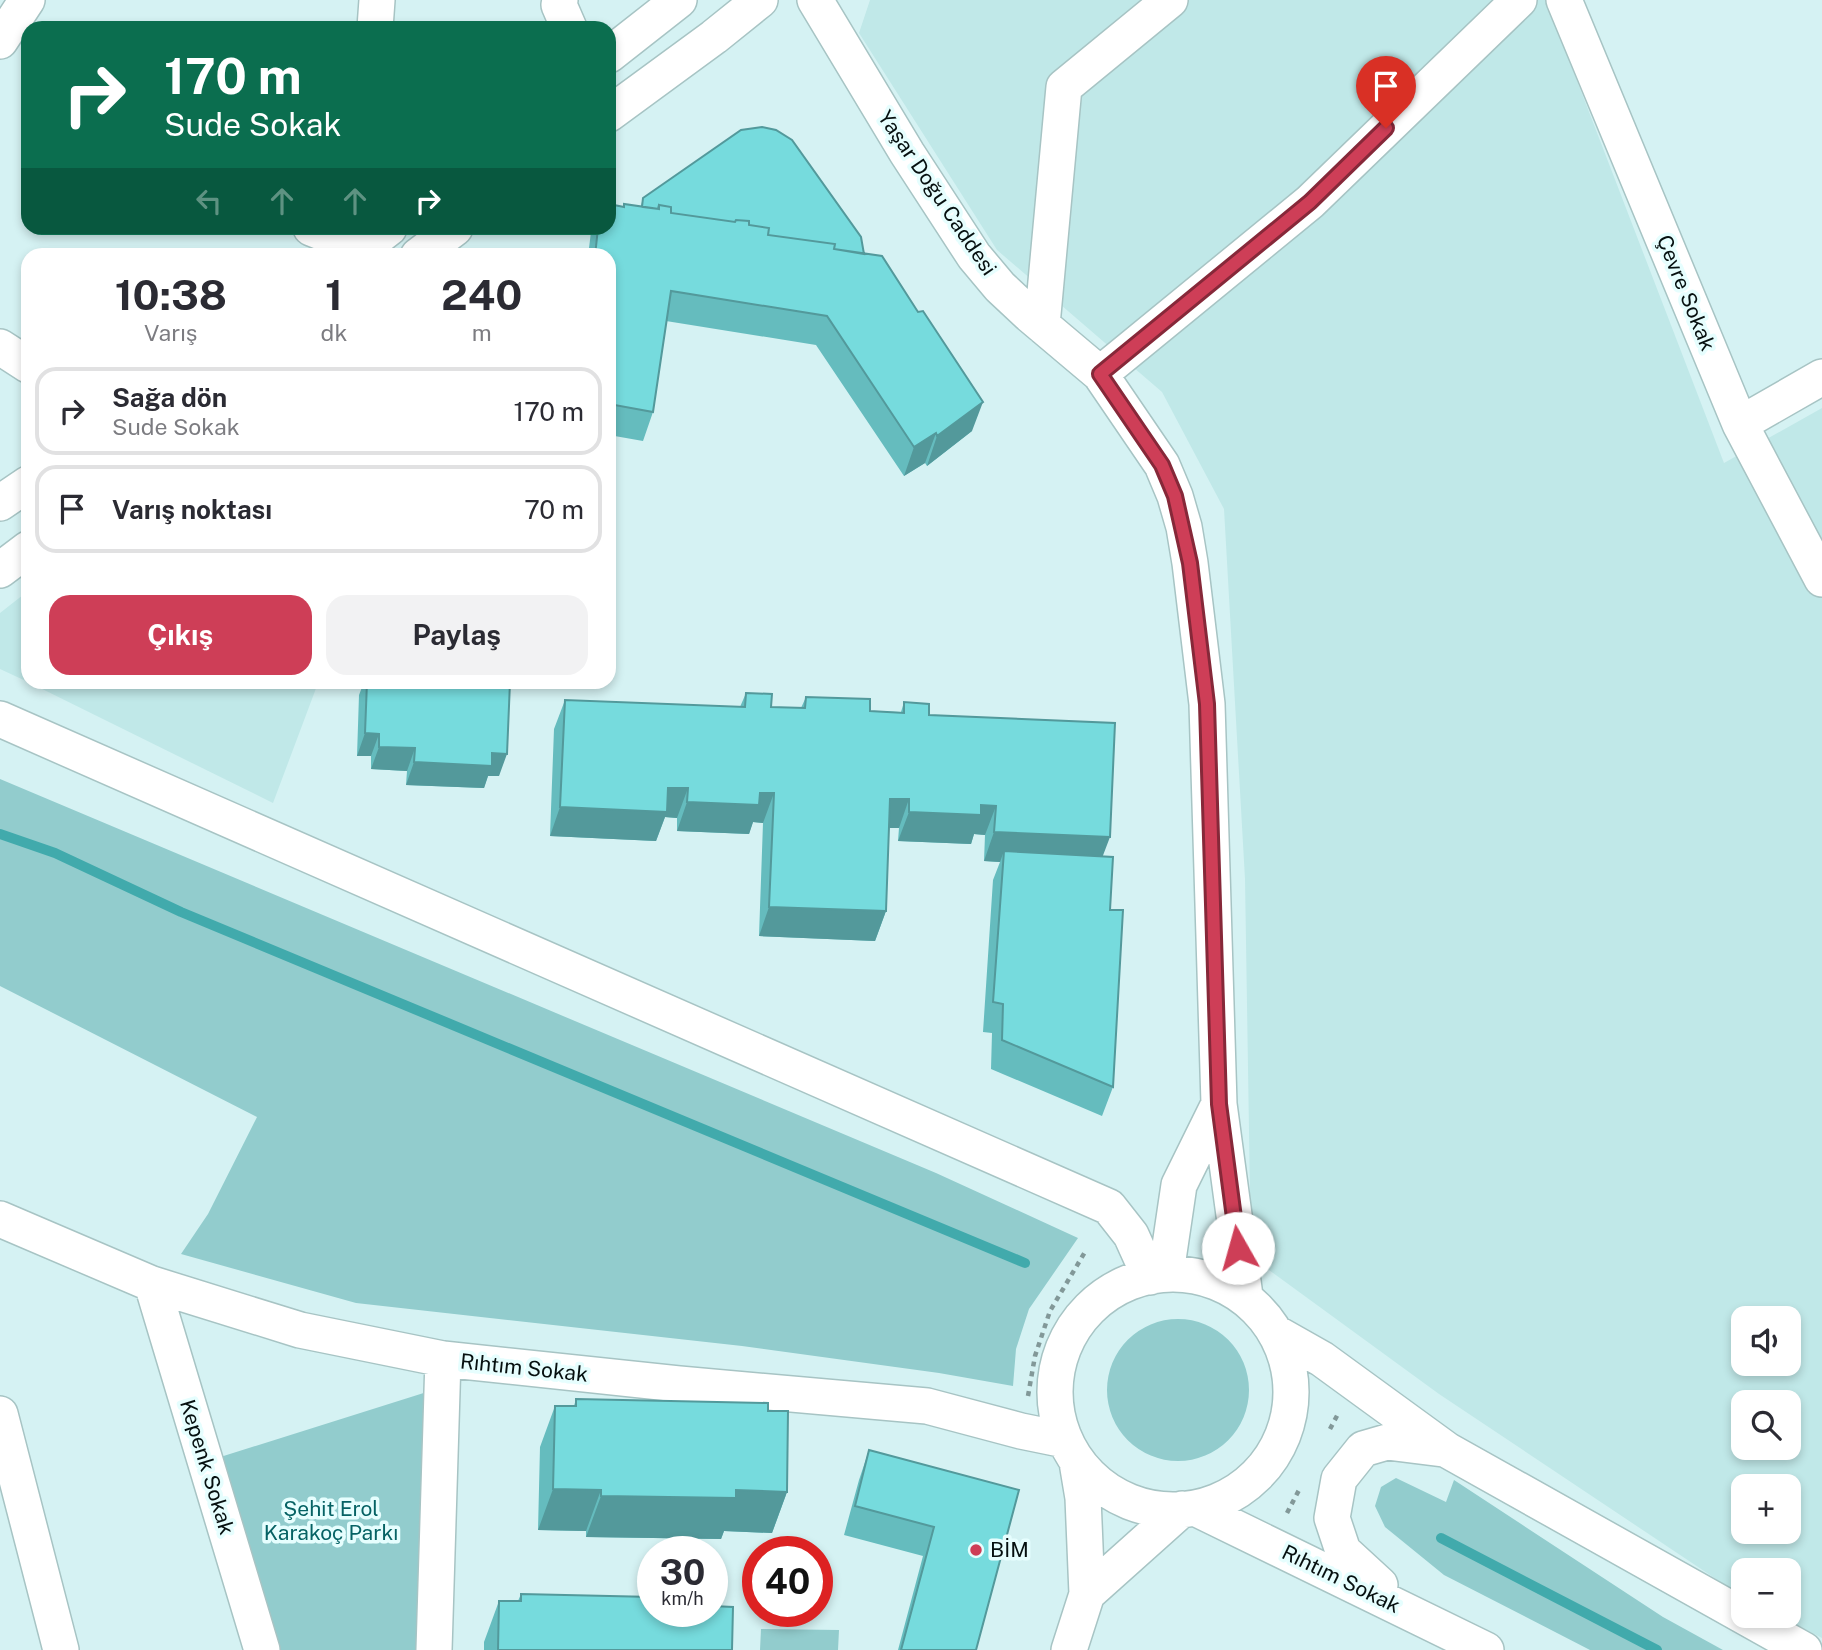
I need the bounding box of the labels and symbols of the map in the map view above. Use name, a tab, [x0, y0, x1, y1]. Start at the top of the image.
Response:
pin	[1356, 56, 1416, 128]
street label: Yaşar Doğu Caddesi	[873, 106, 1002, 280]
street label: Çevre Sokak	[1652, 231, 1721, 354]
position arrow	[1201, 1211, 1275, 1285]
street label: Rıhtım Sokak	[459, 1348, 589, 1387]
street label: Kepenk Sokak	[175, 1396, 240, 1538]
park label: Şehit Erol Karakoç Parkı	[264, 1496, 398, 1545]
speed limit sign: 40	[742, 1536, 833, 1627]
place label: BİM	[990, 1537, 1029, 1562]
street label: Rıhtım Sokak	[1278, 1539, 1405, 1618]
marker: BİM	[968, 1542, 984, 1558]

